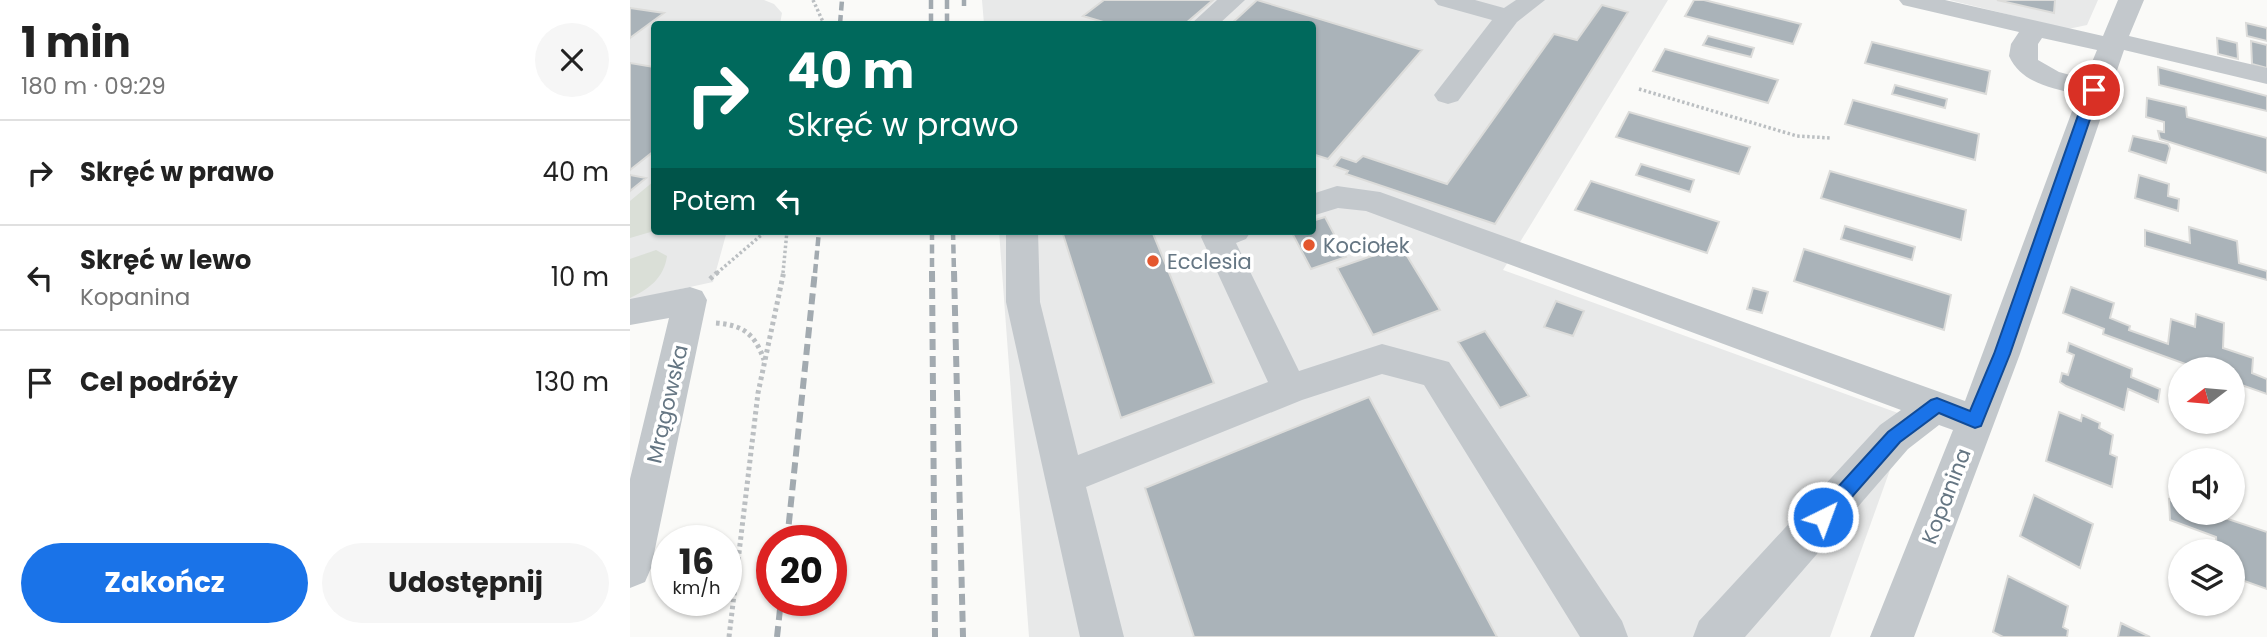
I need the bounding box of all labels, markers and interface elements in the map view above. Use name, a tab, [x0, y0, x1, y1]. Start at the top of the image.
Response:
text: 1 min	[21, 13, 131, 72]
button: close	[535, 23, 609, 97]
text: 40 m	[787, 37, 914, 105]
icon: right	[672, 49, 763, 140]
pin	[2064, 60, 2124, 120]
text: 180 m · 09:29	[21, 70, 166, 102]
icon: arrive	[2075, 71, 2113, 109]
text: Skręć w prawo	[787, 102, 1019, 147]
icon: right	[21, 154, 59, 192]
text: Skręć w prawo	[80, 154, 274, 190]
text: 40 m	[543, 154, 609, 190]
icon: left	[770, 182, 808, 220]
text: Potem	[672, 183, 756, 219]
place label: Kociołek	[1323, 231, 1410, 260]
marker: Kociołek	[1301, 237, 1317, 253]
text: Skręć w lewo	[80, 242, 251, 278]
place label: Ecclesia	[1167, 247, 1252, 276]
marker: Ecclesia	[1145, 253, 1161, 269]
icon: left	[21, 259, 59, 297]
text: 10 m	[551, 259, 609, 295]
text: Kopanina	[80, 281, 190, 313]
street label: Mrągowska	[639, 342, 695, 466]
north arrow	[2168, 357, 2245, 434]
map controls	[2168, 357, 2245, 616]
icon: arrive	[21, 364, 59, 402]
text: Cel podróży	[80, 364, 238, 400]
text: 130 m	[535, 364, 609, 400]
street label: Kopanina	[1914, 444, 1978, 548]
button: sound	[2168, 448, 2245, 525]
position arrow	[1786, 480, 1860, 554]
speed limit sign: 20	[756, 525, 847, 616]
text: 16	[679, 537, 714, 586]
button: layers	[2168, 539, 2245, 616]
button: Zakończ	[21, 543, 308, 623]
button: Udostępnij	[322, 543, 609, 623]
text: km/h	[673, 575, 720, 600]

